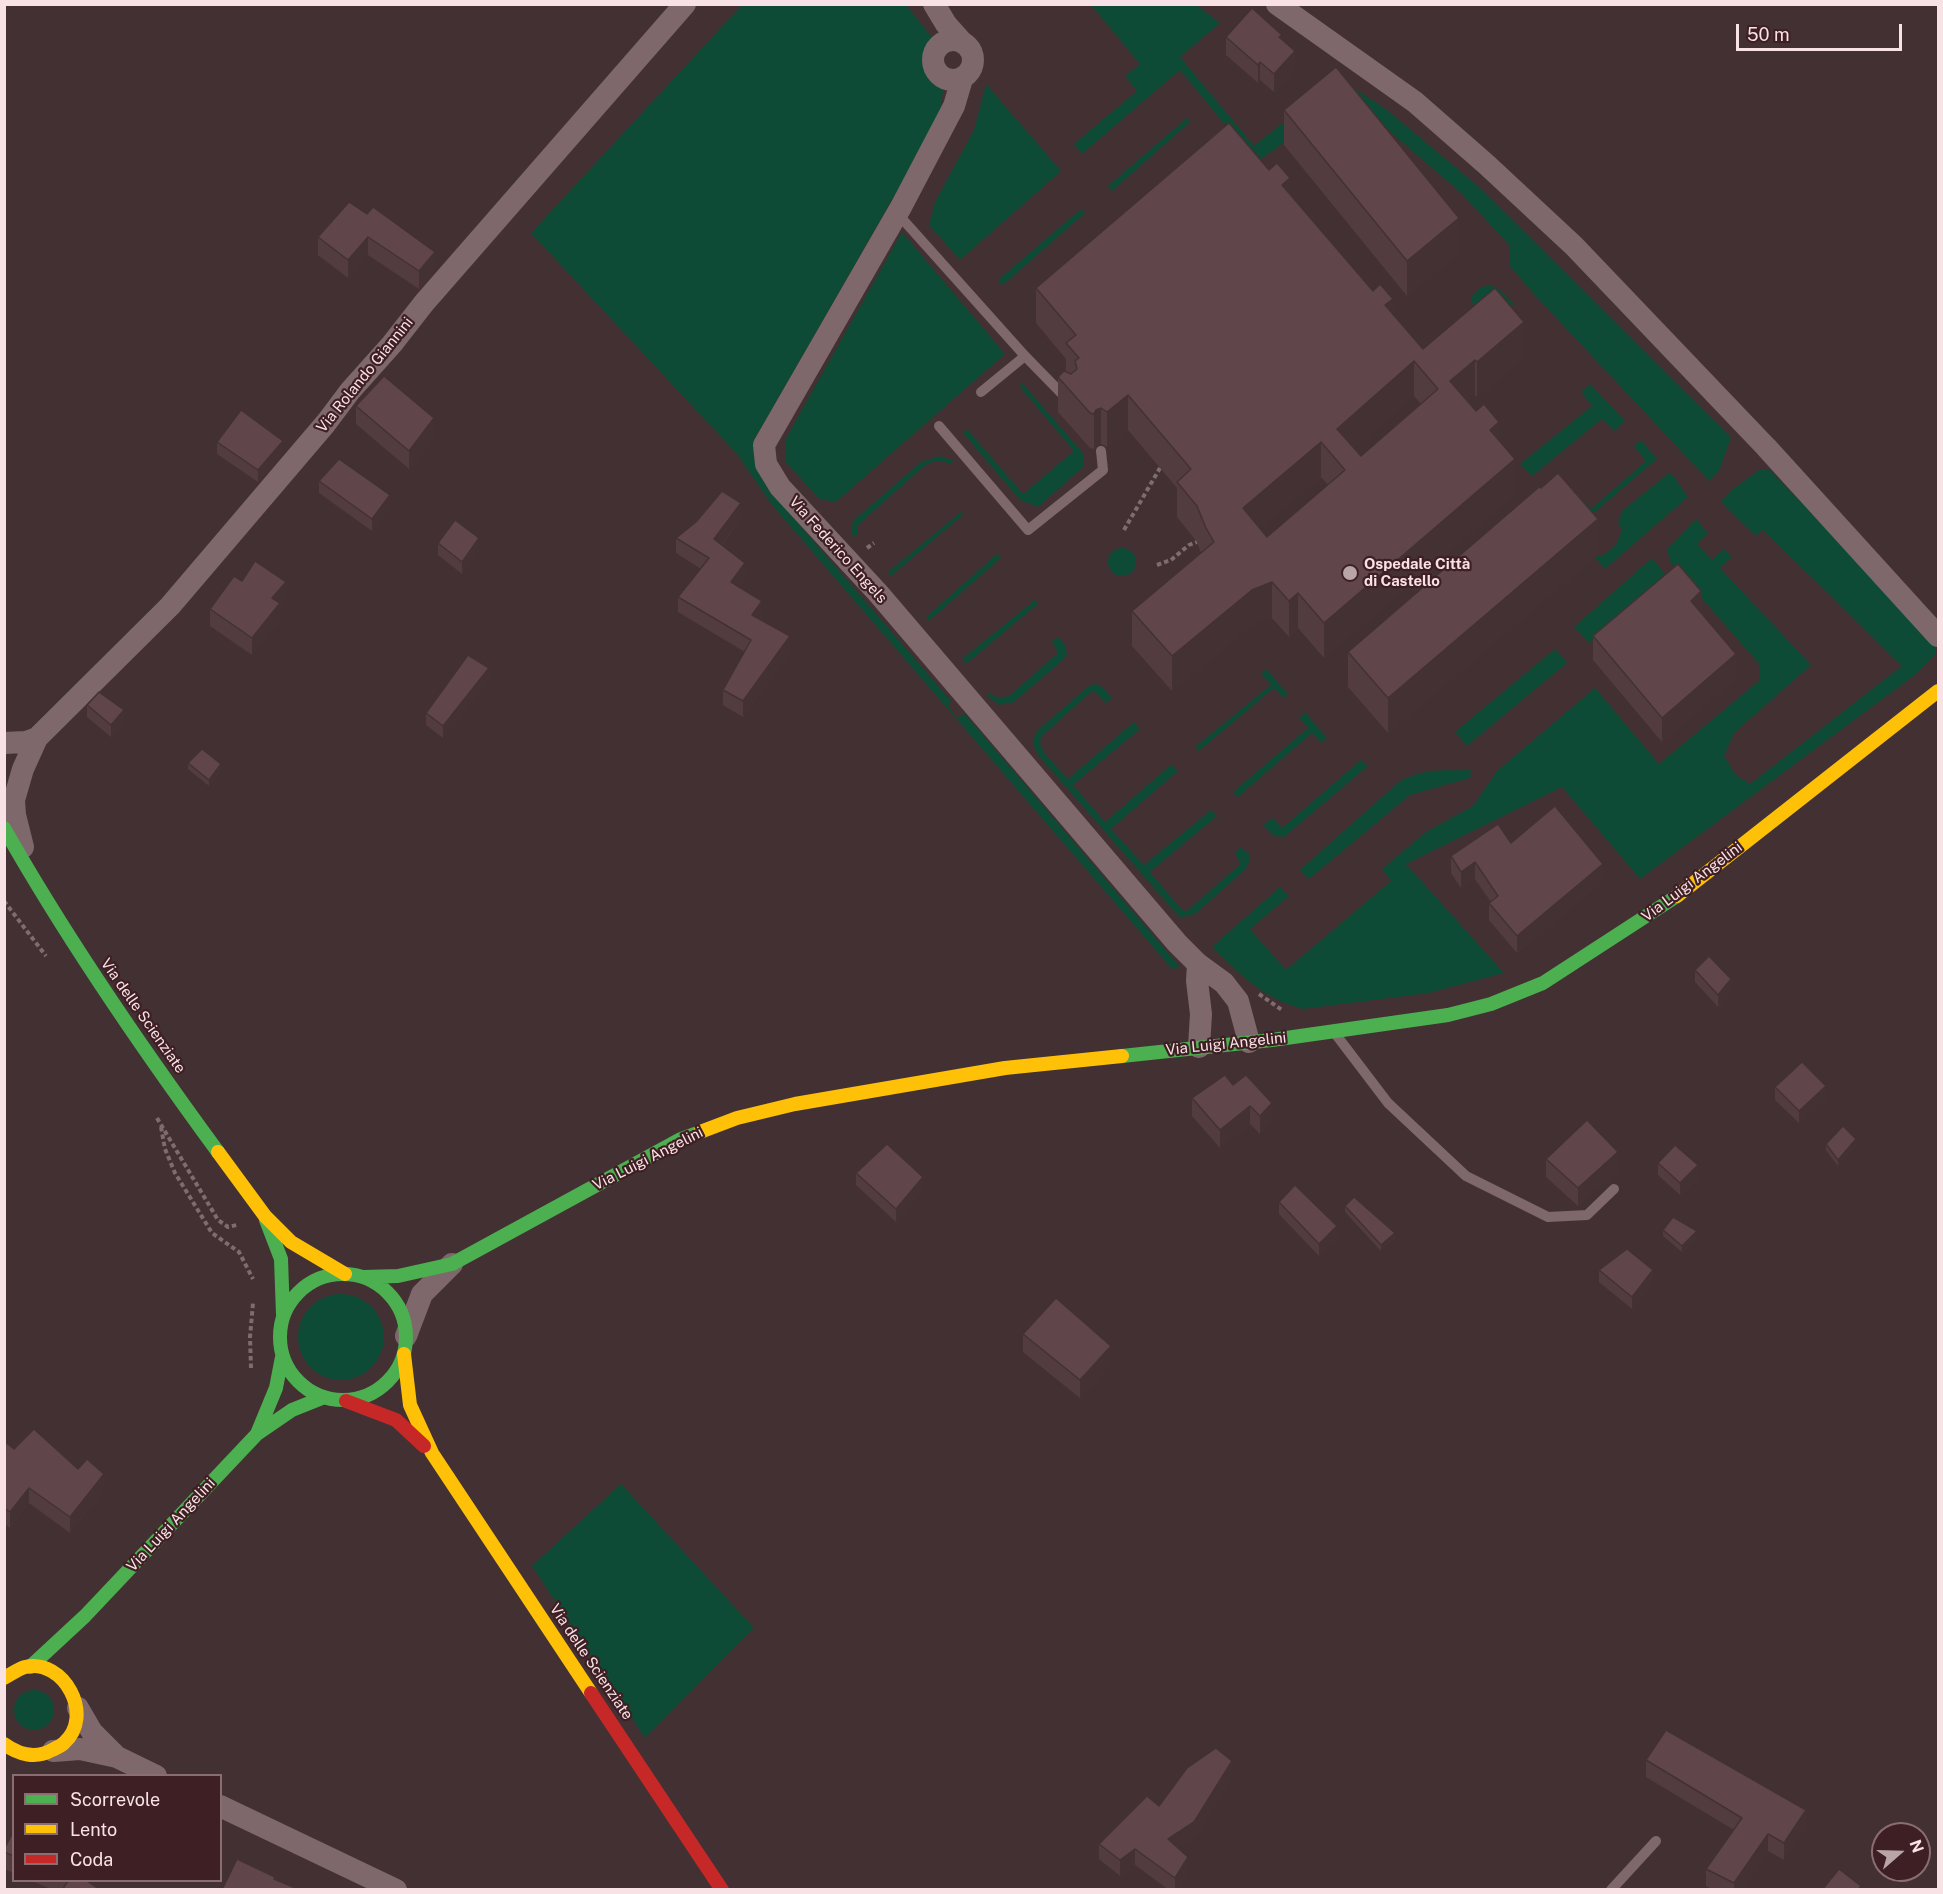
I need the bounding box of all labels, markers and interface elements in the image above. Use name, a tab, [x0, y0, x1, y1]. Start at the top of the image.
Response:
scale bar	[1739, 12, 1906, 50]
text: 50 m	[1747, 24, 1790, 45]
street label: Via Rolando Giannini	[313, 314, 417, 436]
street label: Via Federico Engels	[785, 493, 891, 607]
place label: Ospedale Città di Castello	[1364, 555, 1470, 590]
marker: Ospedale Città di Castello	[1341, 564, 1359, 582]
street label: Via Luigi Angelini	[1638, 838, 1746, 926]
street label: Via delle Scienziate	[97, 955, 189, 1077]
street label: Via Luigi Angelini	[1165, 1029, 1287, 1059]
street label: Via Luigi Angelini	[590, 1123, 706, 1195]
street label: Via Luigi Angelini	[123, 1475, 219, 1575]
street label: Via delle Scienziate	[546, 1601, 636, 1723]
legend	[12, 1774, 222, 1882]
text: Scorrevole	[70, 1789, 160, 1810]
text: Lento	[70, 1819, 117, 1840]
north arrow	[1871, 1822, 1931, 1882]
text: N	[1905, 1837, 1928, 1855]
text: Coda	[70, 1849, 113, 1870]

